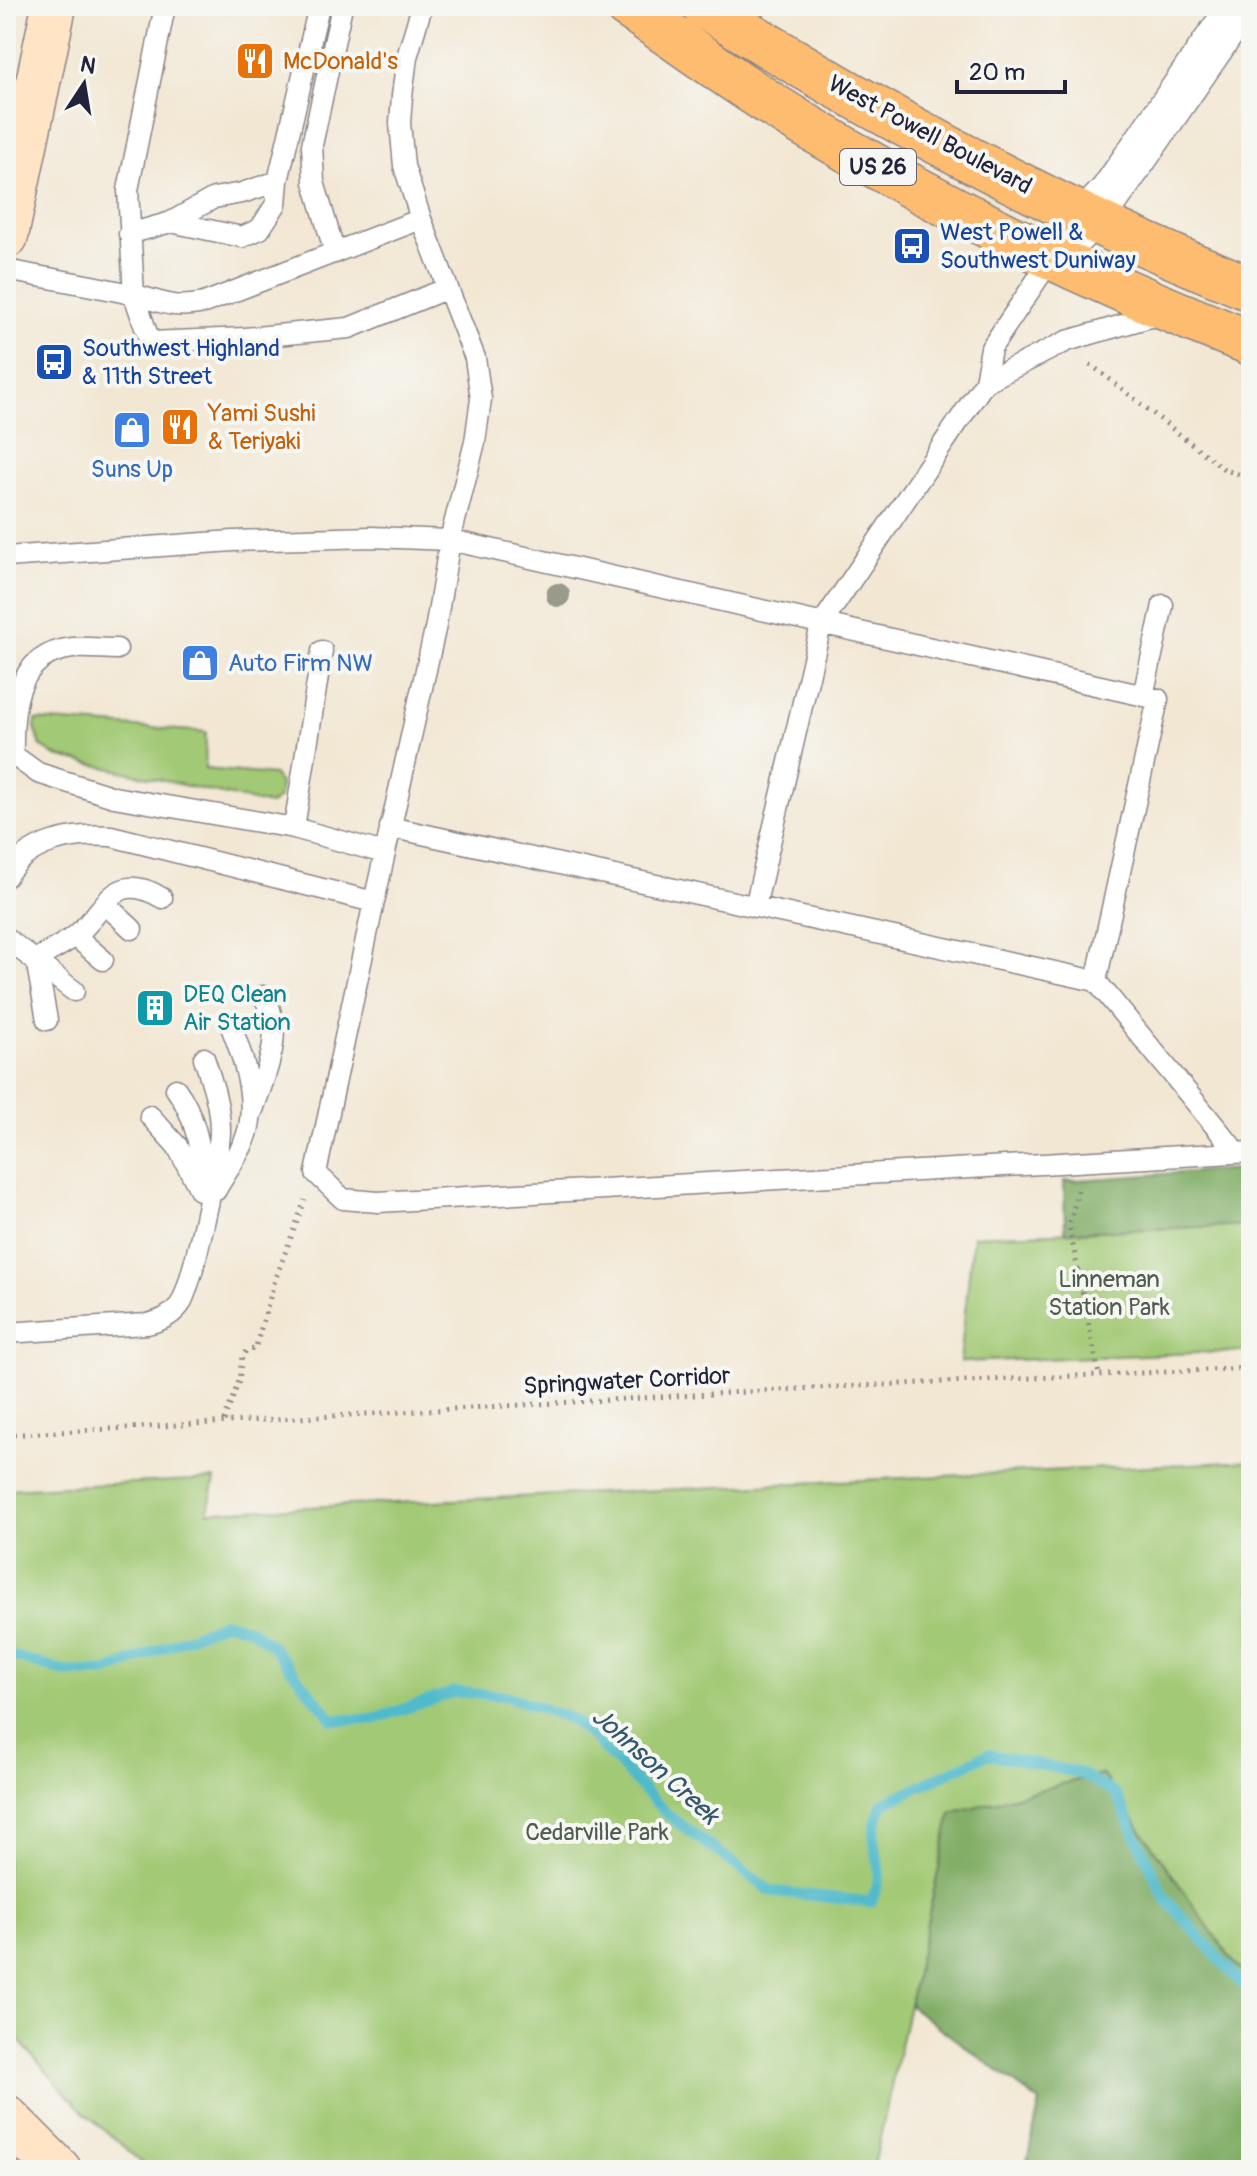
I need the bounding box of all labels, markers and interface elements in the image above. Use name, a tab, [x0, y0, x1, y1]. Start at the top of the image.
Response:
restaurant icon: McDonald's	[234, 40, 276, 82]
north arrow	[44, 44, 124, 124]
scale bar	[957, 44, 1065, 94]
place label: McDonald's	[283, 47, 398, 76]
text: N	[78, 50, 98, 81]
text: 20 m	[969, 58, 1025, 87]
street label: West Powell Boulevard	[823, 69, 1037, 201]
road number: US 26	[840, 149, 916, 185]
place label: West Powell & Southwest Duniway	[940, 218, 1136, 275]
bus stop icon: West Powell & Southwest Duniway	[891, 225, 933, 267]
place label: Southwest Highland & 11th Street	[82, 334, 280, 391]
bus stop icon: Southwest Highland & 11th Street	[33, 341, 75, 383]
place label: Yami Sushi & Teriyaki	[207, 399, 316, 456]
restaurant icon: Yami Sushi & Teriyaki	[159, 406, 201, 448]
shop icon: Suns Up	[111, 409, 153, 451]
place label: Suns Up	[91, 455, 173, 484]
shop icon: Auto Firm NW	[179, 642, 221, 684]
place label: Auto Firm NW	[228, 649, 373, 678]
place label: DEQ Clean Air Station	[183, 980, 291, 1037]
building icon: DEQ Clean Air Station	[134, 987, 176, 1029]
park label: Linneman Station Park	[1048, 1265, 1170, 1322]
street label: Springwater Corridor	[523, 1361, 732, 1401]
water label: Johnson Creek	[585, 1701, 727, 1833]
park label: Cedarville Park	[525, 1818, 669, 1847]

